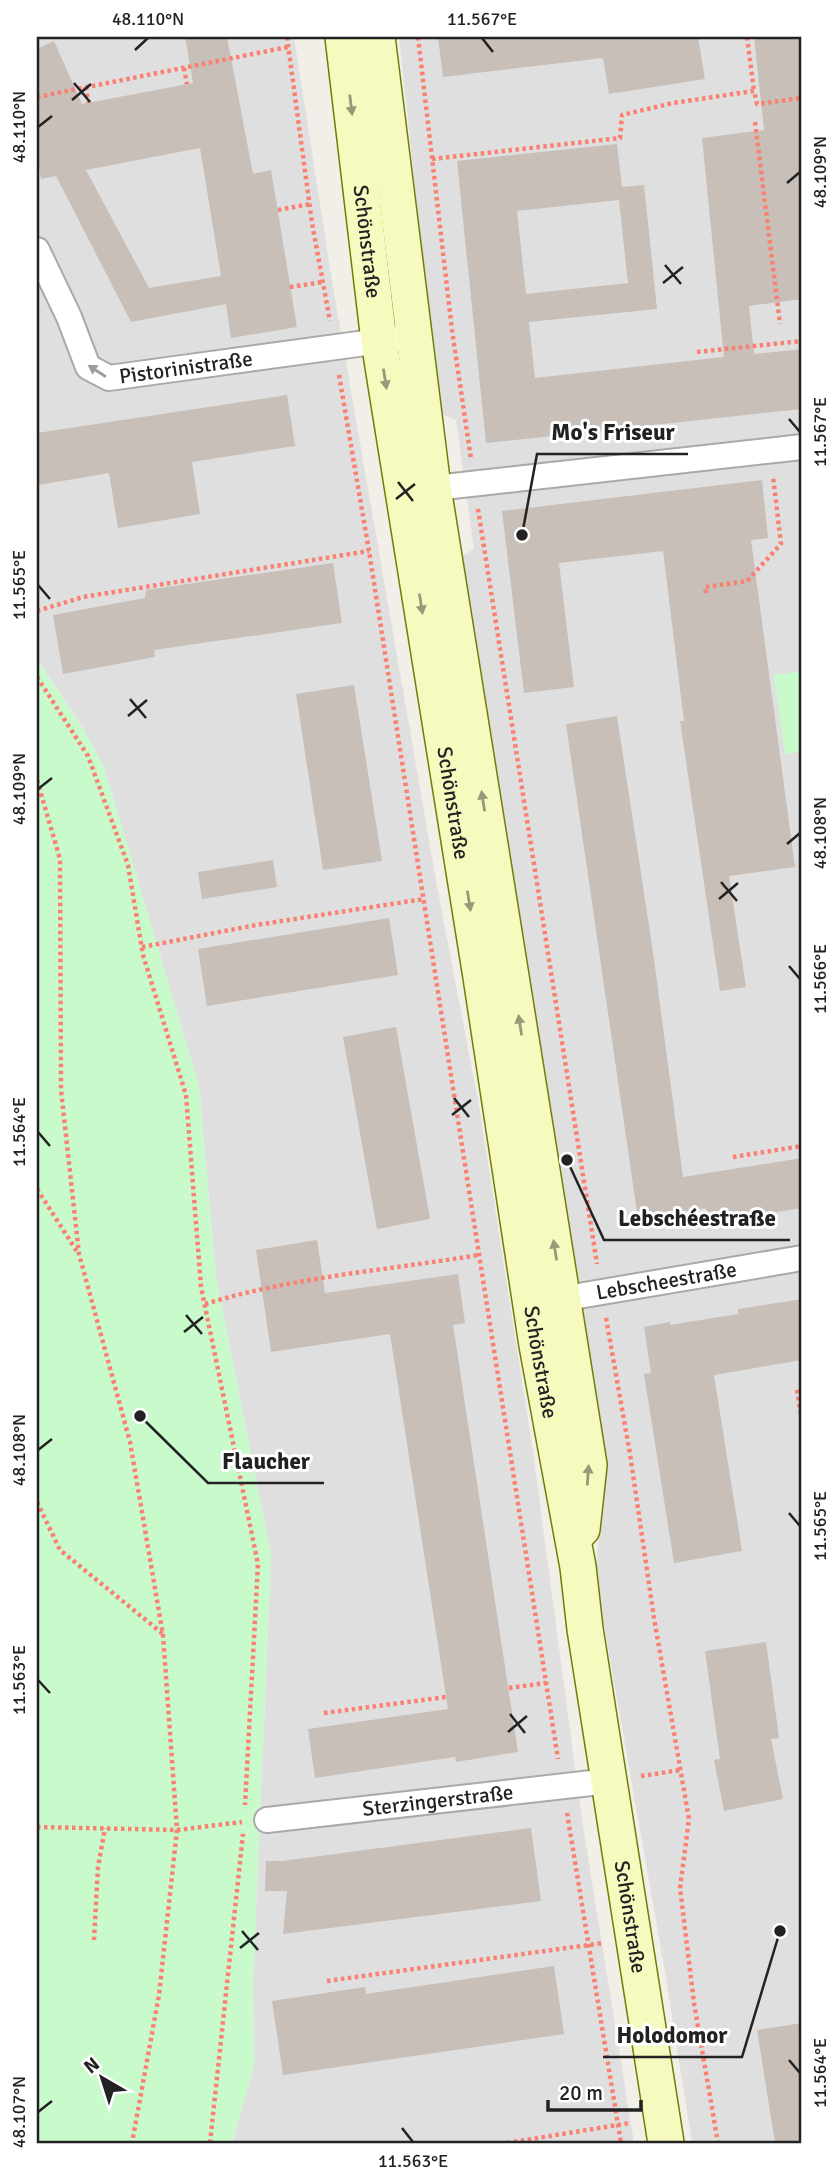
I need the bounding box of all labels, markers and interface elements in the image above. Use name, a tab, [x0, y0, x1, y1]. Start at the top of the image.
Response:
text: 48.110°N	[112, 8, 184, 30]
text: 11.567°E	[447, 8, 517, 30]
text: 48.110°N	[8, 91, 30, 163]
one-way arrow	[345, 94, 356, 116]
text: 48.109°N	[809, 136, 831, 208]
street label: Schönstraße	[348, 183, 387, 300]
street label: Pistorinistraße	[118, 346, 254, 389]
one-way arrow	[87, 364, 107, 377]
one-way arrow	[380, 368, 391, 390]
text: 11.567°E	[809, 397, 831, 467]
callout: Mo's Friseur	[537, 410, 688, 454]
text: Mo's Friseur	[551, 418, 676, 447]
text: 11.565°E	[8, 550, 30, 620]
one-way arrow	[416, 593, 427, 615]
street label: Schönstraße	[431, 745, 475, 861]
text: 48.109°N	[8, 753, 30, 825]
one-way arrow	[477, 789, 488, 811]
text: 48.108°N	[809, 797, 831, 869]
one-way arrow	[464, 890, 475, 912]
text: 11.566°E	[809, 944, 831, 1014]
one-way arrow	[514, 1014, 525, 1036]
text: 11.564°E	[8, 1097, 30, 1167]
callout: Lebschéestraße	[604, 1196, 790, 1240]
text: Lebschéestraße	[618, 1204, 776, 1233]
one-way arrow	[549, 1239, 560, 1261]
street label: Lebscheestraße	[594, 1256, 739, 1306]
street label: Schönstraße	[518, 1304, 563, 1421]
text: 48.108°N	[8, 1414, 30, 1486]
callout: Flaucher	[208, 1439, 324, 1483]
text: Flaucher	[222, 1447, 311, 1476]
one-way arrow	[582, 1463, 593, 1485]
text: 11.565°E	[809, 1491, 831, 1561]
text: 11.563°E	[8, 1645, 30, 1715]
street label: Sterzingerstraße	[361, 1779, 515, 1822]
street label: Schönstraße	[609, 1859, 652, 1975]
callout: Holodomor	[603, 2013, 742, 2057]
text: Holodomor	[617, 2021, 728, 2050]
text: 11.564°E	[809, 2038, 831, 2108]
north arrow	[66, 2044, 136, 2114]
text: N	[79, 2052, 105, 2079]
scale bar	[548, 2068, 641, 2112]
text: 48.107°N	[8, 2076, 30, 2148]
text: 20 m	[559, 2080, 603, 2106]
text: 11.563°E	[378, 2150, 448, 2172]

